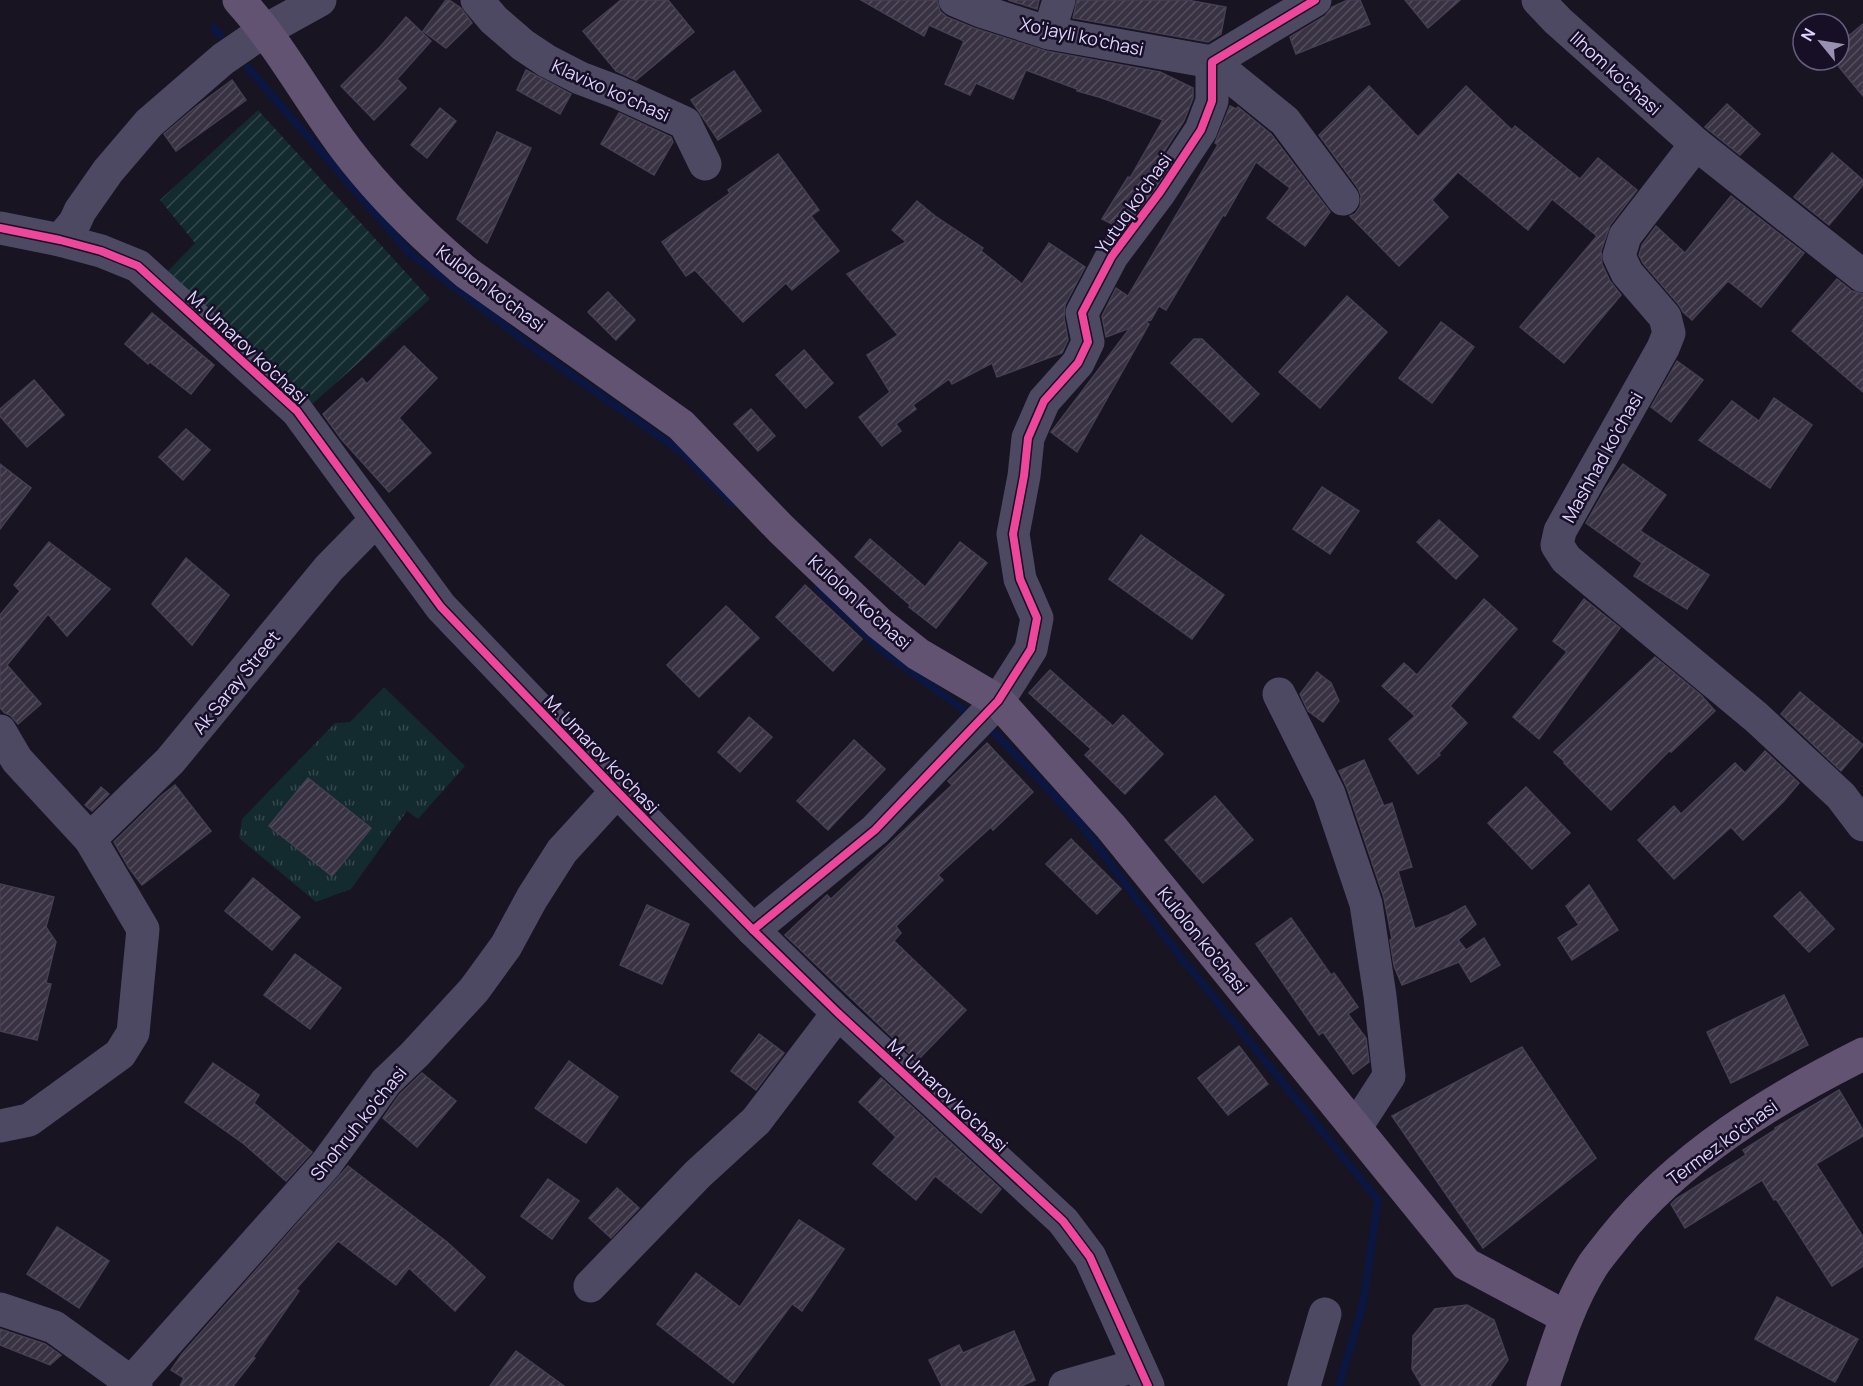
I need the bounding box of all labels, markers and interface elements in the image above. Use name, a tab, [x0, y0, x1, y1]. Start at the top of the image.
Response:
street label: Xo'jayli ko'chasi	[1018, 11, 1146, 61]
north arrow	[1791, 12, 1851, 72]
text: N	[1796, 24, 1820, 45]
street label: Ilhom ko'chasi	[1565, 26, 1667, 120]
street label: Klavixo ko'chasi	[548, 53, 674, 127]
street label: Yutuq ko'chasi	[1089, 148, 1177, 258]
street label: Kulolon ko'chasi	[432, 239, 550, 337]
street label: M. Umarov ko'chasi	[183, 285, 313, 409]
street label: Mashhad ko'chasi	[1556, 387, 1648, 527]
street label: Kulolon ko'chasi	[803, 549, 917, 655]
street label: Ak Saray Street	[187, 625, 285, 739]
street label: M. Umarov ko'chasi	[539, 689, 665, 819]
street label: Kulolon ko'chasi	[1153, 882, 1253, 998]
street label: M. Umarov ko'chasi	[883, 1033, 1013, 1157]
street label: Shohruh ko'chasi	[305, 1061, 411, 1185]
street label: Termez ko'chasi	[1662, 1094, 1782, 1190]

